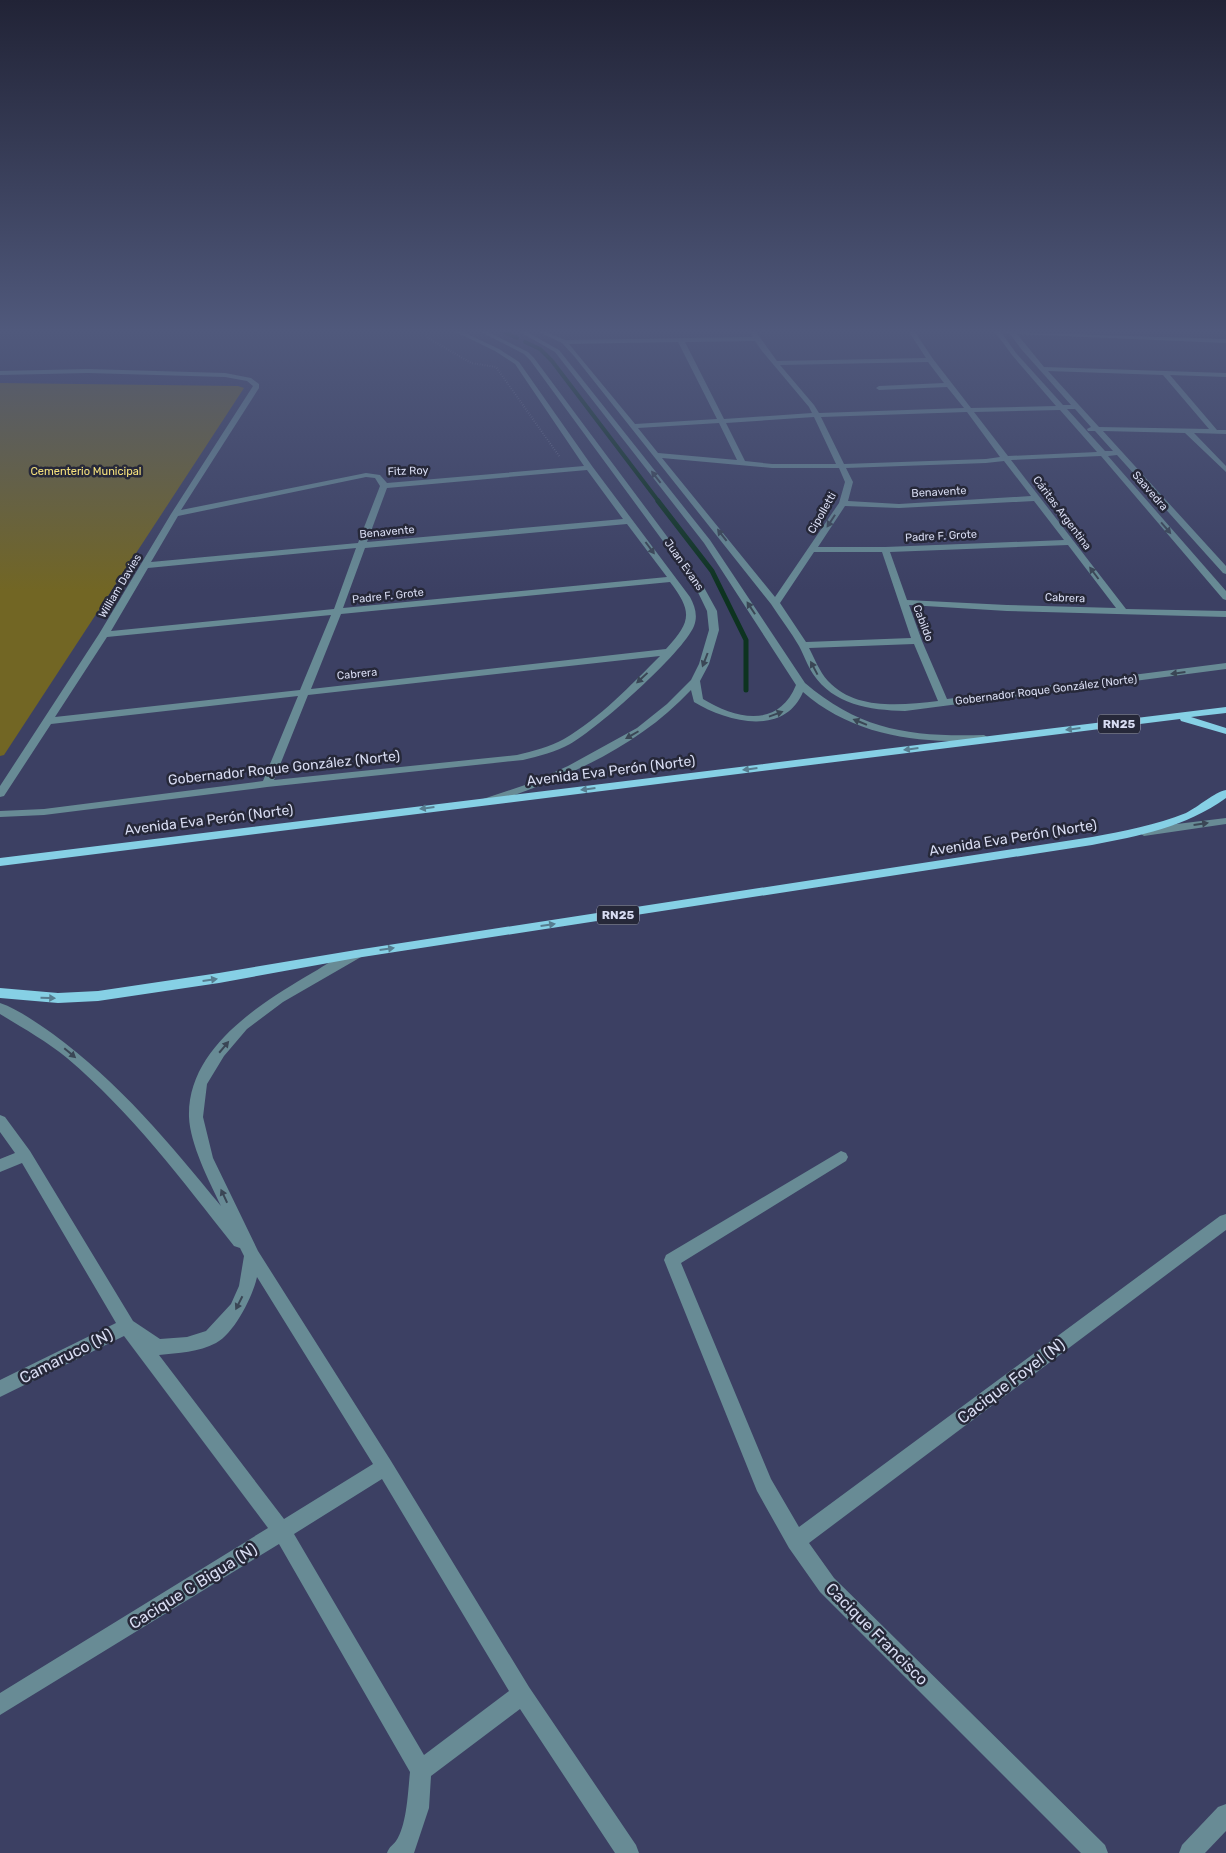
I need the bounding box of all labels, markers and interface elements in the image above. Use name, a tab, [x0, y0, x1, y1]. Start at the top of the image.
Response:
street label: Fitz Roy	[387, 464, 429, 478]
park label: Cementerio Municipal	[30, 465, 142, 478]
street label: Saavedra	[1129, 469, 1171, 513]
one-way arrow	[650, 470, 661, 483]
street label: Cáritas Argentina	[1030, 474, 1094, 552]
street label: Benavente	[911, 484, 967, 500]
street label: Cipolletti	[805, 490, 839, 536]
one-way arrow	[827, 515, 836, 528]
one-way arrow	[1161, 521, 1172, 534]
street label: Benavente	[359, 523, 415, 541]
street label: Padre F. Grote	[905, 528, 977, 544]
one-way arrow	[716, 529, 727, 542]
street label: Juan Evans	[662, 537, 707, 593]
one-way arrow	[644, 541, 655, 554]
street label: William Davies	[96, 551, 144, 620]
one-way arrow	[1089, 566, 1099, 580]
street label: Padre F. Grote	[352, 586, 424, 606]
street label: Cabrera	[1045, 591, 1085, 605]
one-way arrow	[746, 601, 756, 615]
street label: Cabildo	[910, 603, 936, 643]
one-way arrow	[701, 653, 709, 668]
one-way arrow	[810, 661, 819, 675]
street label: Cabrera	[336, 665, 378, 683]
one-way arrow	[1169, 669, 1185, 677]
one-way arrow	[636, 672, 648, 684]
street label: Gobernador Roque González (Norte)	[954, 672, 1138, 708]
one-way arrow	[768, 709, 783, 717]
road number: RN25	[1098, 714, 1140, 734]
one-way arrow	[852, 718, 867, 726]
one-way arrow	[1065, 725, 1081, 733]
one-way arrow	[626, 731, 639, 740]
one-way arrow	[903, 745, 919, 753]
street label: Gobernador Roque González (Norte)	[167, 747, 401, 789]
street label: Avenida Eva Perón (Norte)	[526, 752, 696, 790]
one-way arrow	[741, 765, 757, 773]
one-way arrow	[580, 785, 596, 793]
street label: Avenida Eva Perón (Norte)	[124, 801, 294, 839]
one-way arrow	[419, 804, 435, 812]
street label: Avenida Eva Perón (Norte)	[928, 816, 1098, 860]
one-way arrow	[1193, 820, 1209, 828]
road number: RN25	[597, 906, 639, 924]
one-way arrow	[540, 921, 556, 929]
one-way arrow	[380, 945, 396, 953]
one-way arrow	[202, 976, 218, 984]
one-way arrow	[41, 994, 57, 1002]
one-way arrow	[219, 1040, 230, 1053]
one-way arrow	[64, 1047, 77, 1058]
one-way arrow	[220, 1189, 228, 1204]
one-way arrow	[235, 1296, 243, 1310]
street label: Camaruco (N)	[16, 1324, 116, 1388]
street label: Cacique Foyel (N)	[954, 1334, 1068, 1428]
street label: Cacique C Bigua (N)	[126, 1539, 260, 1633]
street label: Cacique Francisco	[822, 1579, 932, 1689]

